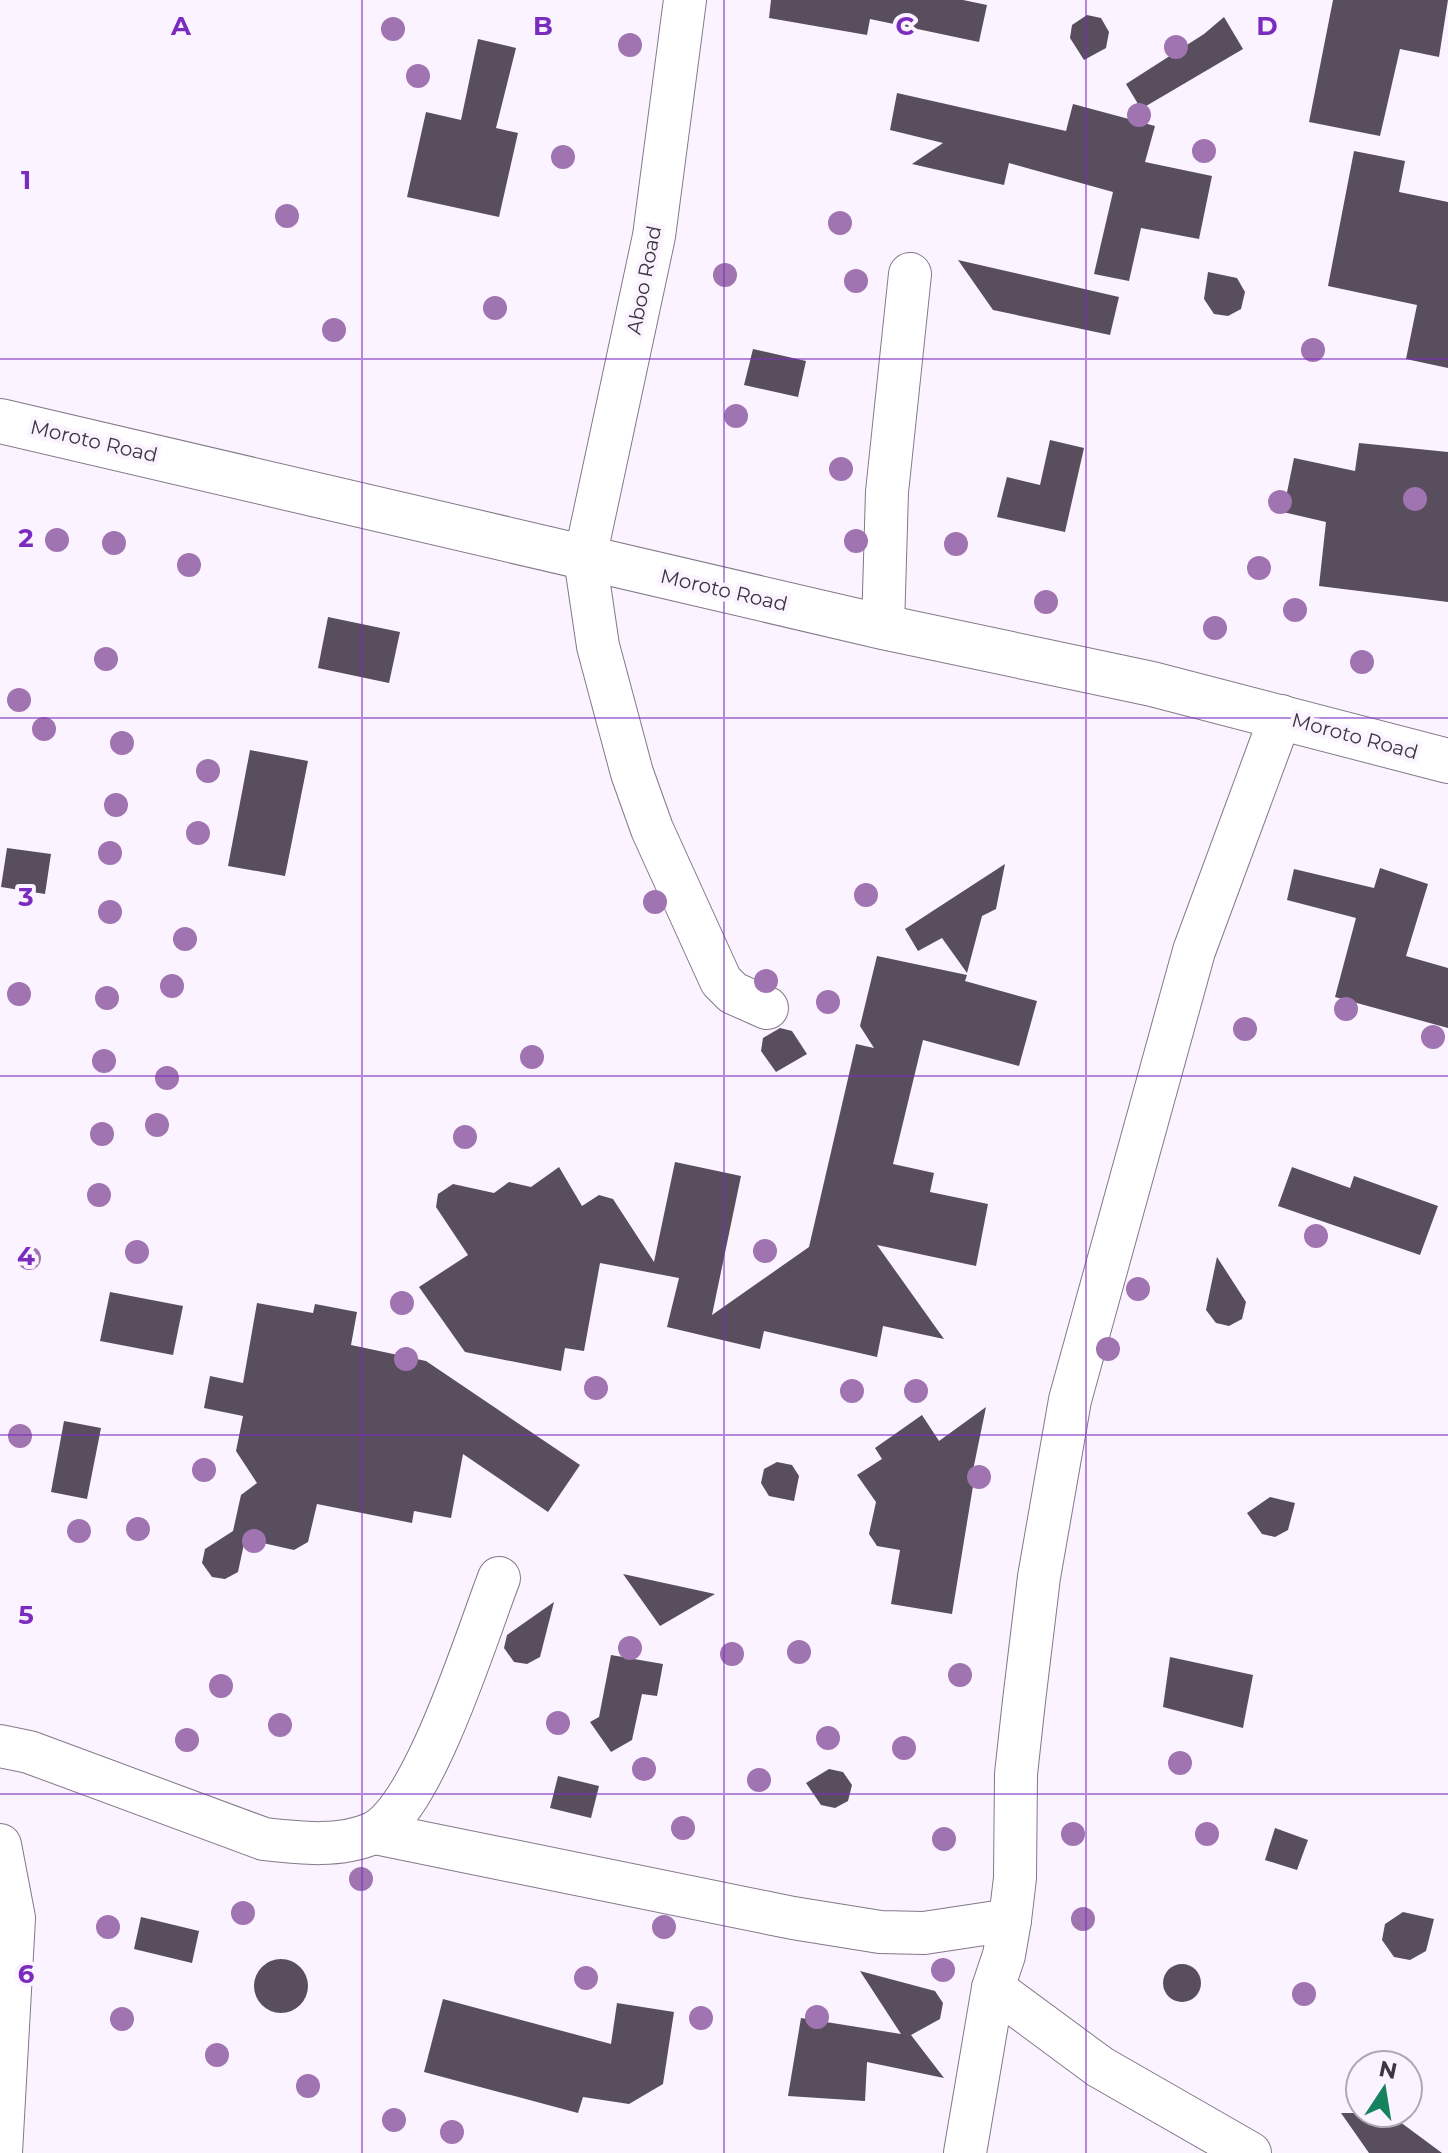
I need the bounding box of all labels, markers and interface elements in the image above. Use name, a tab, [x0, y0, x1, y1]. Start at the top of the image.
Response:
text: A	[170, 10, 192, 42]
text: B	[533, 10, 553, 42]
text: C	[896, 10, 915, 42]
text: D	[1256, 10, 1278, 42]
text: 1	[21, 164, 31, 196]
street label: Aboo Road	[622, 223, 666, 337]
street label: Moroto Road	[28, 415, 160, 467]
text: 2	[18, 522, 34, 554]
street label: Moroto Road	[658, 564, 790, 616]
street label: Moroto Road	[1289, 708, 1421, 764]
text: 3	[17, 881, 34, 913]
text: 4	[17, 1240, 35, 1272]
text: 5	[18, 1599, 34, 1631]
text: 6	[18, 1958, 35, 1990]
north arrow	[1344, 2049, 1424, 2129]
text: N	[1377, 2055, 1400, 2085]

